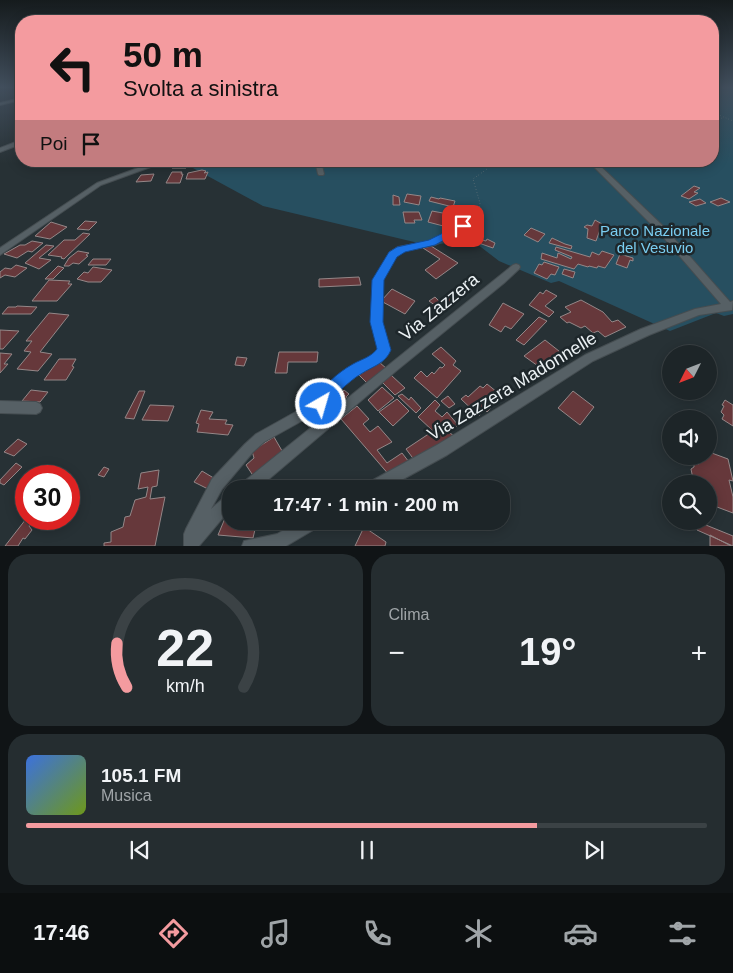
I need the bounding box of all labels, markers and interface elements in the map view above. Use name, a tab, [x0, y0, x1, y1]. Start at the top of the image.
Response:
icon: left	[40, 35, 105, 100]
text: 50 m	[123, 35, 203, 74]
text: Svolta a sinistra	[123, 76, 278, 101]
icon: arrive	[77, 130, 105, 158]
text: Poi	[40, 133, 67, 154]
pin	[442, 205, 484, 247]
icon: arrive	[449, 212, 477, 240]
park label: Parco Nazionale del Vesuvio	[600, 222, 710, 256]
street label: Via Zazzera	[396, 268, 483, 345]
street label: Via Zazzera Madonnelle	[424, 328, 600, 444]
north arrow	[662, 345, 718, 400]
map controls	[662, 345, 717, 530]
position arrow	[294, 377, 346, 429]
button: sound	[662, 410, 717, 465]
speed limit sign: 30	[15, 465, 80, 530]
button: search	[662, 475, 717, 530]
text: 17:47 · 1 min · 200 m	[273, 494, 459, 515]
text: Clima	[389, 606, 429, 623]
text: 22	[156, 619, 214, 677]
text: 19°	[519, 631, 576, 673]
text: −	[389, 637, 405, 668]
text: +	[691, 637, 707, 668]
text: km/h	[166, 676, 205, 696]
text: 105.1 FM	[101, 765, 181, 786]
text: Musica	[101, 787, 152, 804]
icon: previous	[126, 836, 154, 864]
icon: pause	[353, 836, 381, 864]
icon: next	[580, 836, 608, 864]
icon: directions	[156, 916, 191, 951]
icon: music	[258, 916, 293, 951]
icon: phone	[360, 916, 395, 951]
icon: climate	[461, 916, 496, 951]
icon: car	[563, 916, 598, 951]
icon: filters	[665, 916, 700, 951]
text: 17:46	[33, 920, 90, 945]

